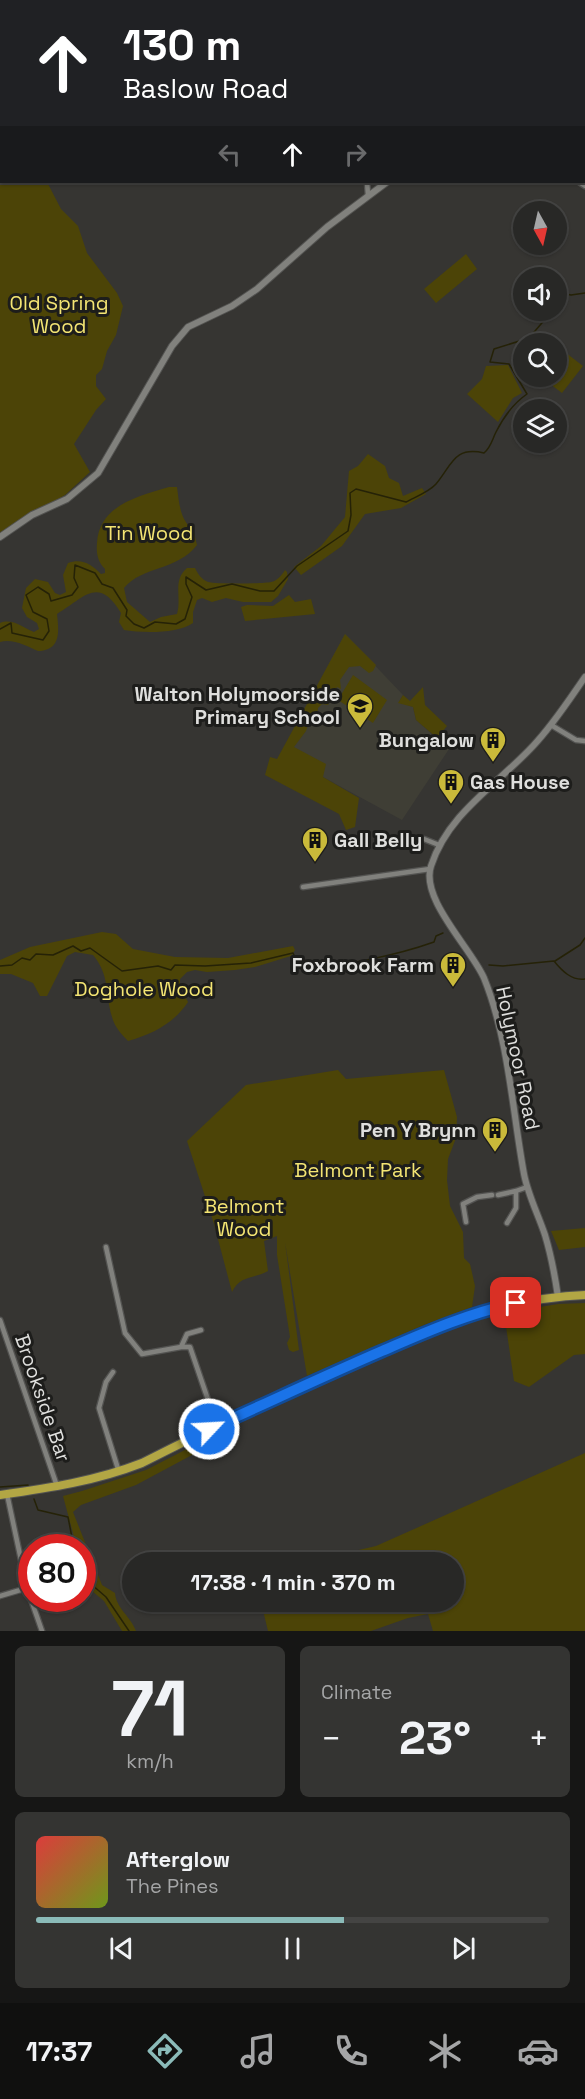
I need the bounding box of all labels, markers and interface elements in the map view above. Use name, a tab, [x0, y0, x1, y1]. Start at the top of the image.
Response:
text: 130 m	[123, 19, 241, 72]
icon: ahead	[24, 24, 102, 102]
text: Baslow Road	[123, 71, 288, 106]
icon: left	[213, 138, 246, 171]
icon: ahead	[276, 138, 309, 171]
icon: right	[339, 138, 372, 171]
north arrow	[513, 201, 567, 255]
map controls	[513, 201, 567, 453]
button: sound	[513, 267, 567, 321]
park label: Old Spring Wood	[10, 290, 108, 339]
button: search	[513, 333, 567, 387]
button: layers	[513, 399, 567, 453]
park label: Tin Wood	[105, 520, 193, 546]
place label: Walton Holymoorside Primary School	[135, 681, 340, 730]
school or university icon: Walton Holymoorside Primary School	[345, 691, 375, 729]
building icon: Bungalow	[478, 725, 508, 763]
place label: Bungalow	[379, 727, 474, 753]
building icon: Gas House	[436, 767, 466, 805]
place label: Gas House	[470, 769, 570, 795]
building icon: Gall Belly	[300, 825, 330, 863]
place label: Gall Belly	[334, 827, 422, 853]
building icon: Foxbrook Farm	[438, 950, 468, 988]
place label: Foxbrook Farm	[292, 952, 434, 978]
park label: Doghole Wood	[74, 976, 214, 1002]
street label: Holymoor Road	[490, 984, 546, 1132]
building icon: Pen Y Brynn	[480, 1115, 510, 1153]
place label: Pen Y Brynn	[360, 1117, 476, 1143]
park label: Belmont Park	[294, 1157, 422, 1183]
park label: Belmont Wood	[204, 1193, 284, 1242]
pin	[490, 1277, 541, 1328]
icon: arrive	[499, 1286, 532, 1319]
street label: Brookside Bar	[9, 1331, 77, 1465]
position arrow	[177, 1397, 241, 1461]
speed limit sign: 80	[18, 1534, 96, 1612]
text: 17:38 · 1 min · 370 m	[190, 1568, 396, 1596]
text: 71	[111, 1659, 189, 1759]
text: Climate	[321, 1679, 392, 1705]
text: 23°	[399, 1710, 471, 1767]
text: −	[321, 1718, 341, 1760]
text: +	[529, 1718, 549, 1760]
text: km/h	[126, 1748, 174, 1774]
text: Afterglow	[126, 1845, 230, 1873]
text: The Pines	[126, 1873, 219, 1899]
icon: previous	[105, 1932, 138, 1965]
icon: pause	[276, 1932, 309, 1965]
icon: next	[447, 1932, 480, 1965]
icon: directions	[144, 2030, 186, 2072]
icon: music	[237, 2030, 279, 2072]
icon: phone	[330, 2030, 372, 2072]
icon: climate	[424, 2030, 466, 2072]
icon: car	[517, 2030, 559, 2072]
text: 17:37	[26, 2034, 92, 2069]

